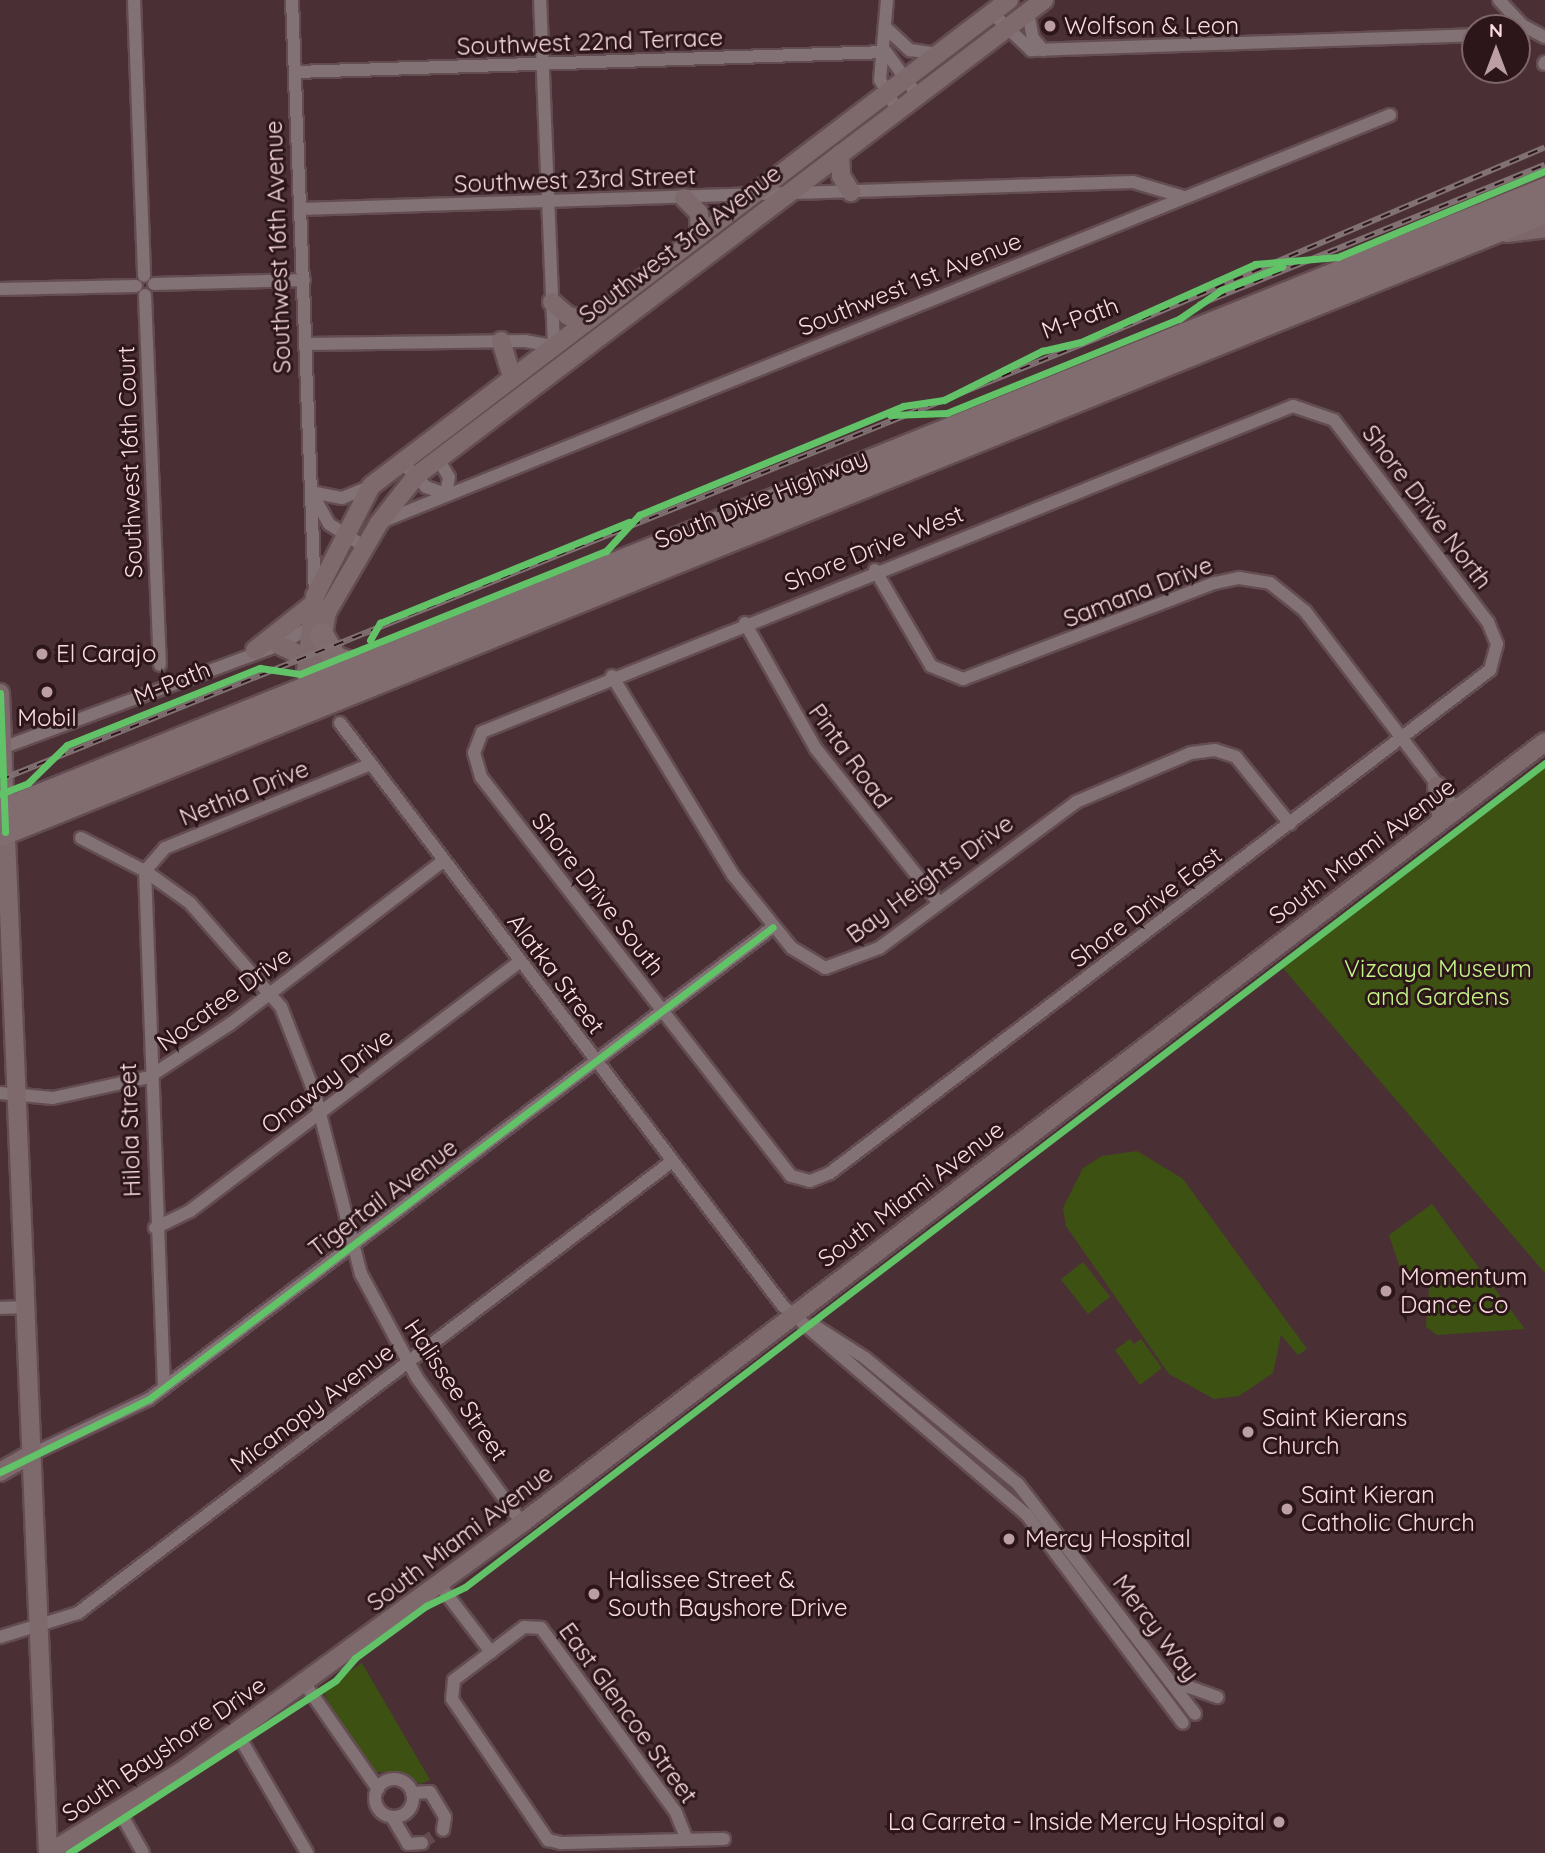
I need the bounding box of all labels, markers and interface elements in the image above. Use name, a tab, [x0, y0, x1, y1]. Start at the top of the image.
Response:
place label: Wolfson & Leon	[1064, 12, 1239, 40]
north arrow	[1461, 14, 1531, 84]
marker: Wolfson & Leon	[1042, 18, 1058, 34]
text: N	[1489, 18, 1503, 42]
street label: Southwest 22nd Terrace	[456, 23, 724, 61]
street label: Southwest 16th Avenue	[259, 120, 297, 374]
street label: Southwest 3rd Avenue	[573, 159, 787, 329]
street label: Southwest 23rd Street	[453, 161, 697, 199]
street label: Southwest 1st Avenue	[794, 226, 1026, 342]
street label: M-Path	[1038, 291, 1122, 345]
street label: Southwest 16th Court	[112, 345, 148, 579]
street label: Shore Drive North	[1356, 419, 1498, 595]
street label: South Dixie Highway	[651, 443, 871, 555]
street label: Shore Drive West	[780, 499, 968, 597]
street label: Samana Drive	[1059, 550, 1217, 634]
place label: El Carajo	[56, 640, 156, 668]
marker: El Carajo	[34, 646, 50, 662]
street label: M-Path	[130, 655, 214, 711]
marker: Mobil	[39, 684, 55, 700]
street label: Pinta Road	[802, 698, 898, 814]
place label: Mobil	[17, 704, 77, 732]
street label: Nethia Drive	[175, 754, 313, 832]
street label: South Miami Avenue	[1263, 772, 1461, 930]
street label: Shore Drive South	[526, 807, 670, 981]
street label: Bay Heights Drive	[841, 809, 1019, 949]
street label: Shore Drive East	[1065, 841, 1227, 973]
street label: Alatka Street	[501, 908, 611, 1040]
street label: Nocatee Drive	[151, 941, 297, 1057]
park label: Vizcaya Museum and Gardens	[1344, 955, 1532, 1011]
street label: Onaway Drive	[256, 1022, 398, 1140]
street label: Hilola Street	[113, 1062, 147, 1198]
street label: South Miami Avenue	[812, 1115, 1010, 1273]
street label: Tigertail Avenue	[303, 1133, 463, 1263]
place label: Momentum Dance Co	[1400, 1263, 1527, 1319]
marker: Momentum Dance Co	[1378, 1283, 1394, 1299]
street label: Halissee Street	[398, 1314, 514, 1466]
street label: Micanopy Avenue	[225, 1337, 399, 1479]
place label: Saint Kierans Church	[1262, 1404, 1407, 1460]
marker: Saint Kierans Church	[1240, 1424, 1256, 1440]
street label: South Miami Avenue	[361, 1459, 559, 1617]
place label: Saint Kieran Catholic Church	[1301, 1481, 1475, 1537]
marker: Saint Kieran Catholic Church	[1279, 1501, 1295, 1517]
place label: Mercy Hospital	[1025, 1525, 1191, 1553]
marker: Mercy Hospital	[999, 1529, 1019, 1549]
place label: Halissee Street & South Bayshore Drive	[608, 1566, 847, 1622]
street label: Mercy Way	[1107, 1569, 1205, 1687]
marker: Halissee Street & South Bayshore Drive	[586, 1586, 602, 1602]
street label: East Glencoe Street	[553, 1617, 703, 1809]
street label: South Bayshore Drive	[57, 1670, 271, 1828]
place label: La Carreta - Inside Mercy Hospital	[888, 1808, 1265, 1836]
marker: La Carreta - Inside Mercy Hospital	[1271, 1814, 1287, 1830]

